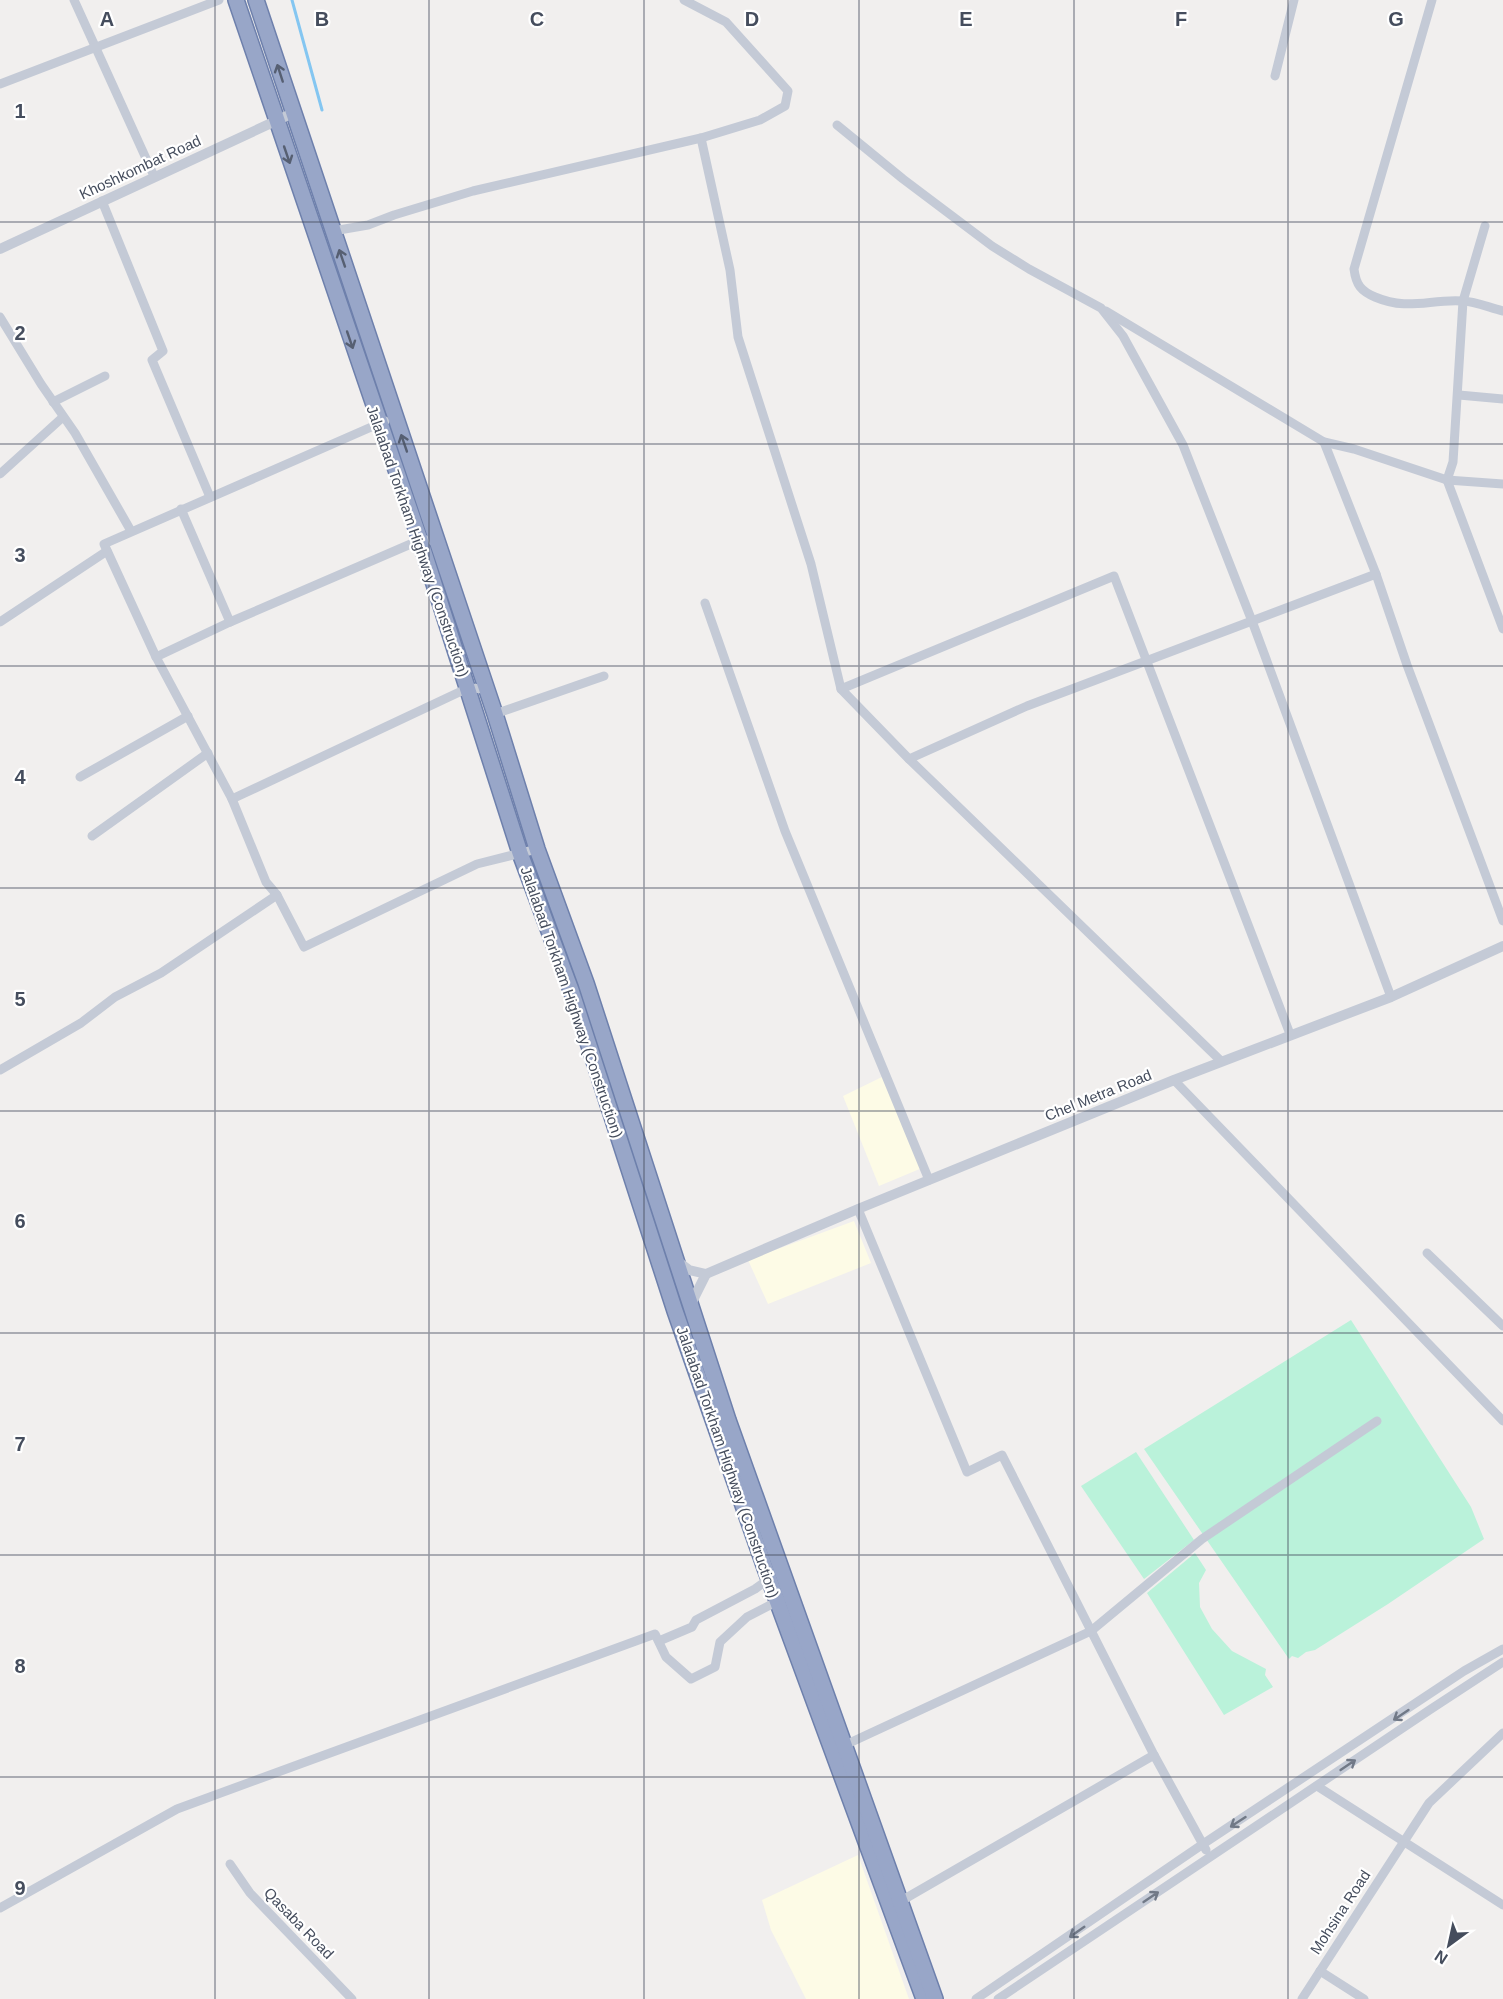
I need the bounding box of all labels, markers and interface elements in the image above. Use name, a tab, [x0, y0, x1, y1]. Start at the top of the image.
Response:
text: A	[100, 8, 114, 30]
text: B	[315, 8, 329, 30]
text: C	[530, 8, 544, 30]
text: D	[745, 8, 759, 30]
text: E	[959, 8, 973, 30]
text: F	[1175, 8, 1187, 30]
text: G	[1388, 8, 1404, 30]
one-way arrow	[274, 64, 285, 83]
text: 1	[14, 100, 26, 122]
street label: Khoshkombat Road	[77, 131, 203, 203]
one-way arrow	[283, 145, 294, 164]
one-way arrow	[336, 249, 347, 268]
text: 2	[14, 322, 26, 344]
one-way arrow	[346, 330, 357, 349]
street label: Jalalabad Torkham Highway (Construction)	[363, 403, 473, 679]
one-way arrow	[398, 434, 409, 453]
text: 3	[14, 544, 26, 566]
text: 4	[14, 766, 26, 788]
street label: Jalalabad Torkham Highway (Construction)	[517, 864, 627, 1140]
text: 5	[14, 988, 26, 1010]
street label: Chel Metra Road	[1042, 1066, 1154, 1124]
text: 6	[14, 1210, 26, 1232]
street label: Jalalabad Torkham Highway (Construction)	[673, 1324, 783, 1600]
text: 7	[14, 1433, 26, 1455]
text: 8	[14, 1655, 26, 1677]
one-way arrow	[1393, 1709, 1409, 1721]
one-way arrow	[1340, 1759, 1356, 1771]
one-way arrow	[1230, 1816, 1247, 1828]
street label: Mohsina Road	[1307, 1867, 1373, 1957]
text: 9	[14, 1877, 26, 1899]
street label: Qasaba Road	[261, 1884, 337, 1962]
one-way arrow	[1142, 1890, 1159, 1902]
north arrow	[1419, 1915, 1479, 1975]
one-way arrow	[1069, 1926, 1085, 1938]
text: N	[1432, 1947, 1451, 1967]

